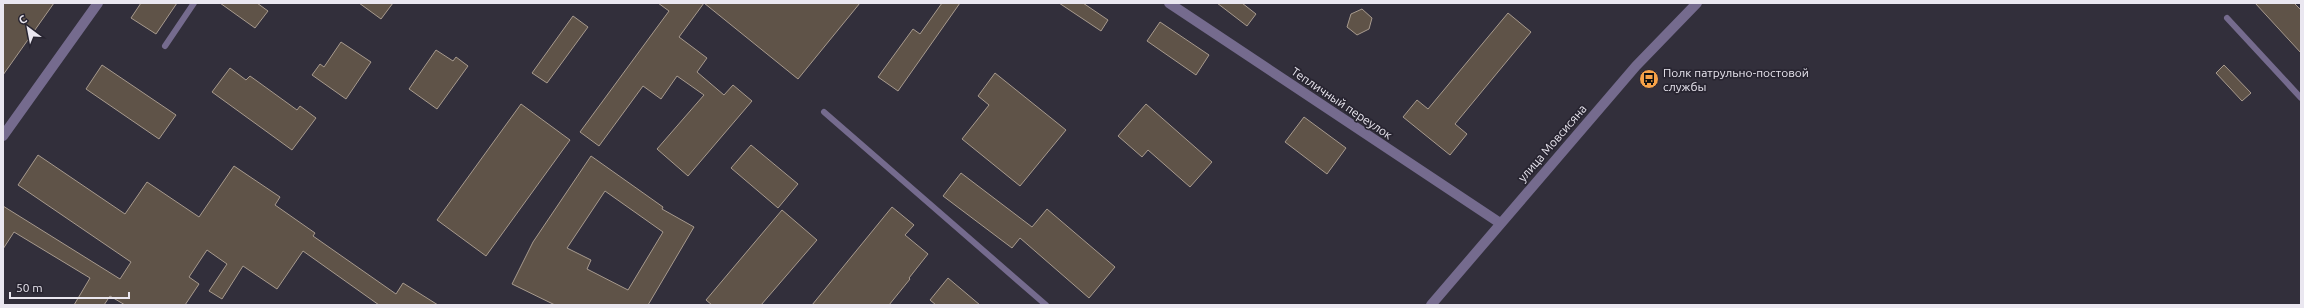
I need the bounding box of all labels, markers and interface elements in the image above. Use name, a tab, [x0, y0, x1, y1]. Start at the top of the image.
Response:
north arrow	[8, 8, 48, 48]
text: С	[17, 13, 29, 26]
street label: Тепличный переулок	[1289, 64, 1395, 142]
place label: Полк патрульно-постовой службы	[1663, 66, 1809, 93]
bus stop icon: Полк патрульно-постовой службы	[1638, 68, 1660, 90]
street label: улица Мовсисяна	[1515, 102, 1589, 184]
scale bar	[10, 274, 129, 300]
text: 50 m	[16, 281, 43, 294]

